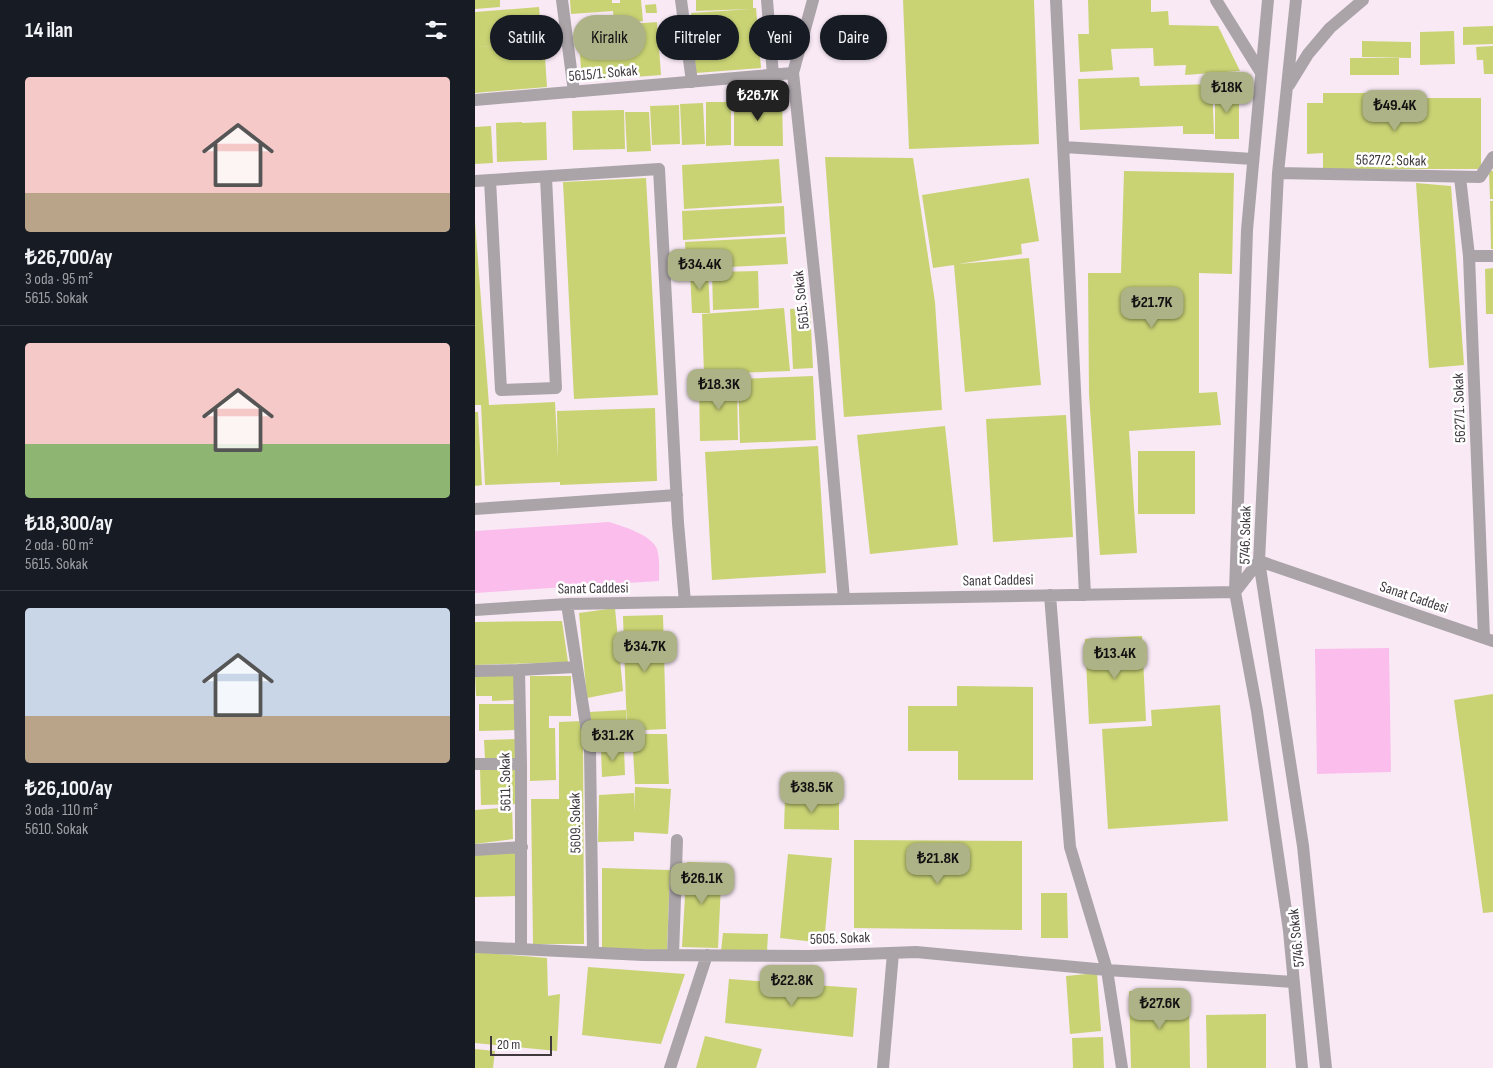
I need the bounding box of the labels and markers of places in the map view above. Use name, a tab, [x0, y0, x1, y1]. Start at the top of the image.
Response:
pin: ₺18K	[1197, 72, 1257, 114]
pin: ₺26.7K	[717, 80, 799, 122]
pin: ₺49.4K	[1354, 90, 1436, 132]
pin: ₺34.4K	[659, 248, 741, 291]
pin: ₺21.7K	[1111, 286, 1193, 329]
pin: ₺18.3K	[678, 368, 760, 411]
pin: ₺34.7K	[604, 630, 686, 673]
pin: ₺13.4K	[1074, 638, 1156, 680]
pin: ₺31.2K	[572, 720, 654, 762]
pin: ₺38.5K	[771, 772, 853, 814]
pin: ₺21.8K	[897, 842, 979, 885]
pin: ₺26.1K	[661, 862, 743, 905]
pin: ₺22.8K	[751, 964, 833, 1007]
pin: ₺27.6K	[1119, 988, 1201, 1030]

